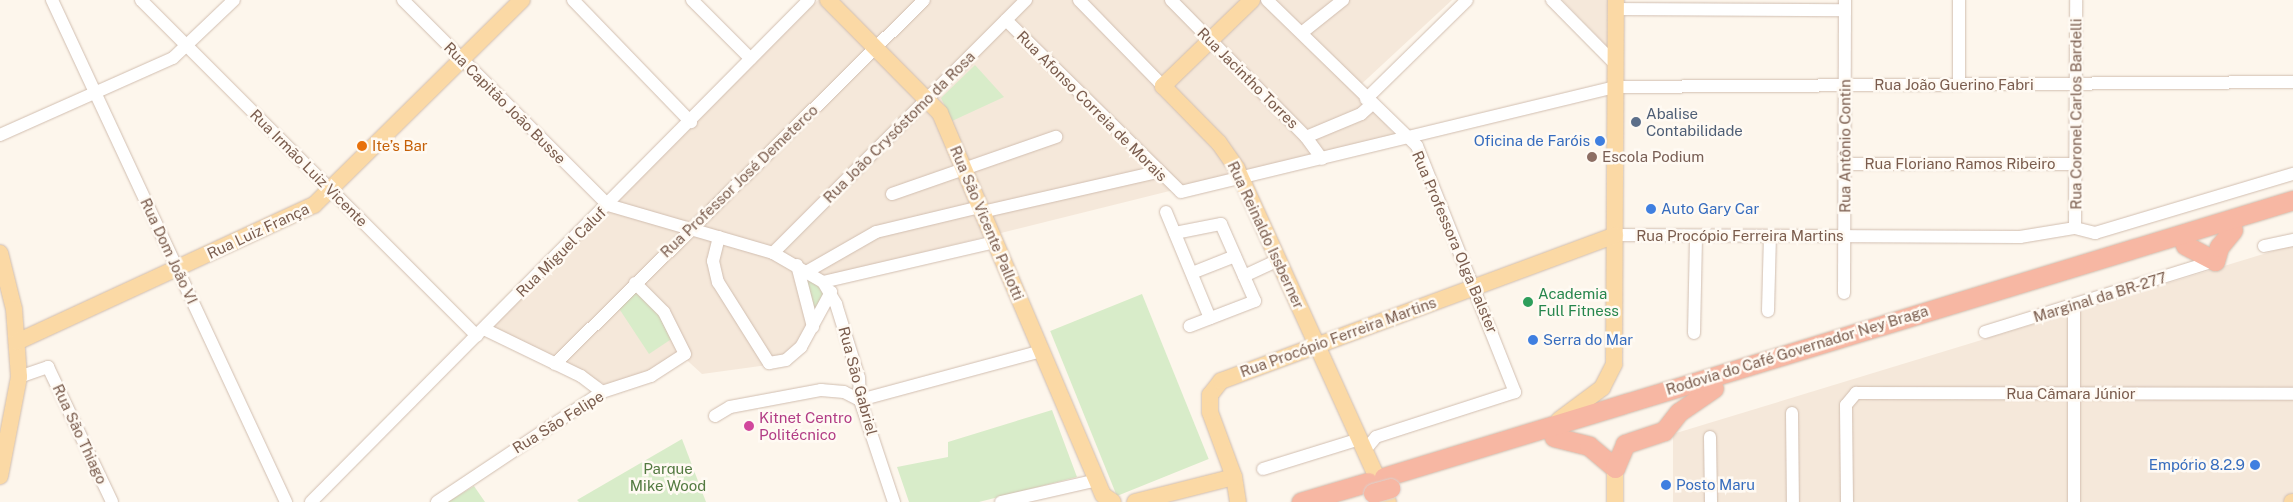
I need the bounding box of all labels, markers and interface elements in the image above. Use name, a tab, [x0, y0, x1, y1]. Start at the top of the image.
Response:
street label: Rua Coronel Carlos Bardelli	[2067, 18, 2085, 210]
street label: Rua Jacintho Torres	[1194, 24, 1302, 132]
street label: Rua Afonso Correia de Morais	[1013, 27, 1171, 185]
street label: Rua Capitão João Busse	[440, 38, 570, 168]
street label: Rua João Crysóstomo da Rosa	[819, 47, 979, 207]
street label: Rua João Guerino Fabri	[1874, 76, 2034, 94]
street label: Rua Antônio Contin	[1836, 79, 1854, 213]
street label: Rua Professor José Demeterco	[656, 101, 822, 261]
place label: Abalise Contabilidade	[1646, 104, 1743, 139]
street label: Rua Irmão Luiz Vicente	[246, 105, 372, 231]
marker: Abalise Contabilidade	[1630, 116, 1642, 128]
place label: Oficina de Faróis	[1473, 132, 1590, 150]
marker: Oficina de Faróis	[1594, 135, 1606, 147]
place label: Ite’s Bar	[372, 137, 428, 155]
marker: Ite’s Bar	[356, 140, 368, 152]
street label: Rua São Vicente Pallotti	[946, 143, 1028, 303]
street label: Rua Professora Olga Balster	[1408, 148, 1502, 336]
place label: Escola Podium	[1602, 148, 1704, 166]
marker: Escola Podium	[1586, 151, 1598, 163]
street label: Rua Floriano Ramos Ribeiro	[1864, 155, 2056, 173]
street label: Rua Reinaldo Issberner	[1224, 158, 1308, 312]
street label: Rua Dom João VI	[137, 195, 201, 307]
street label: Rua Luiz França	[204, 199, 312, 263]
place label: Auto Gary Car	[1661, 200, 1759, 218]
street label: Rua Miguel Caluf	[512, 203, 610, 301]
marker: Auto Gary Car	[1645, 203, 1657, 215]
street label: Rua Procópio Ferreira Martins	[1636, 227, 1844, 245]
street label: Marginal da BR-277	[2031, 268, 2169, 326]
place label: Academia Full Fitness	[1538, 284, 1619, 319]
street label: Rua Procópio Ferreira Martins	[1237, 293, 1439, 381]
marker: Academia Full Fitness	[1522, 296, 1534, 308]
street label: Rodovia do Café Governador Ney Braga	[1663, 301, 1931, 399]
street label: Rua São Gabriel	[835, 325, 881, 437]
place label: Serra do Mar	[1543, 331, 1633, 349]
marker: Serra do Mar	[1527, 334, 1539, 346]
street label: Rua São Thiago	[49, 381, 111, 487]
street label: Rua Câmara Júnior	[2006, 385, 2136, 403]
street label: Rua São Felipe	[509, 387, 607, 457]
place label: Kitnet Centro Politécnico	[759, 408, 852, 443]
marker: Kitnet Centro Politécnico	[743, 420, 755, 432]
place label: Empório 8.2.9	[2149, 456, 2245, 474]
park label: Parque Mike Wood	[630, 459, 706, 494]
marker: Empório 8.2.9	[2249, 459, 2261, 471]
place label: Posto Maru	[1676, 476, 1755, 494]
marker: Posto Maru	[1660, 479, 1672, 491]

